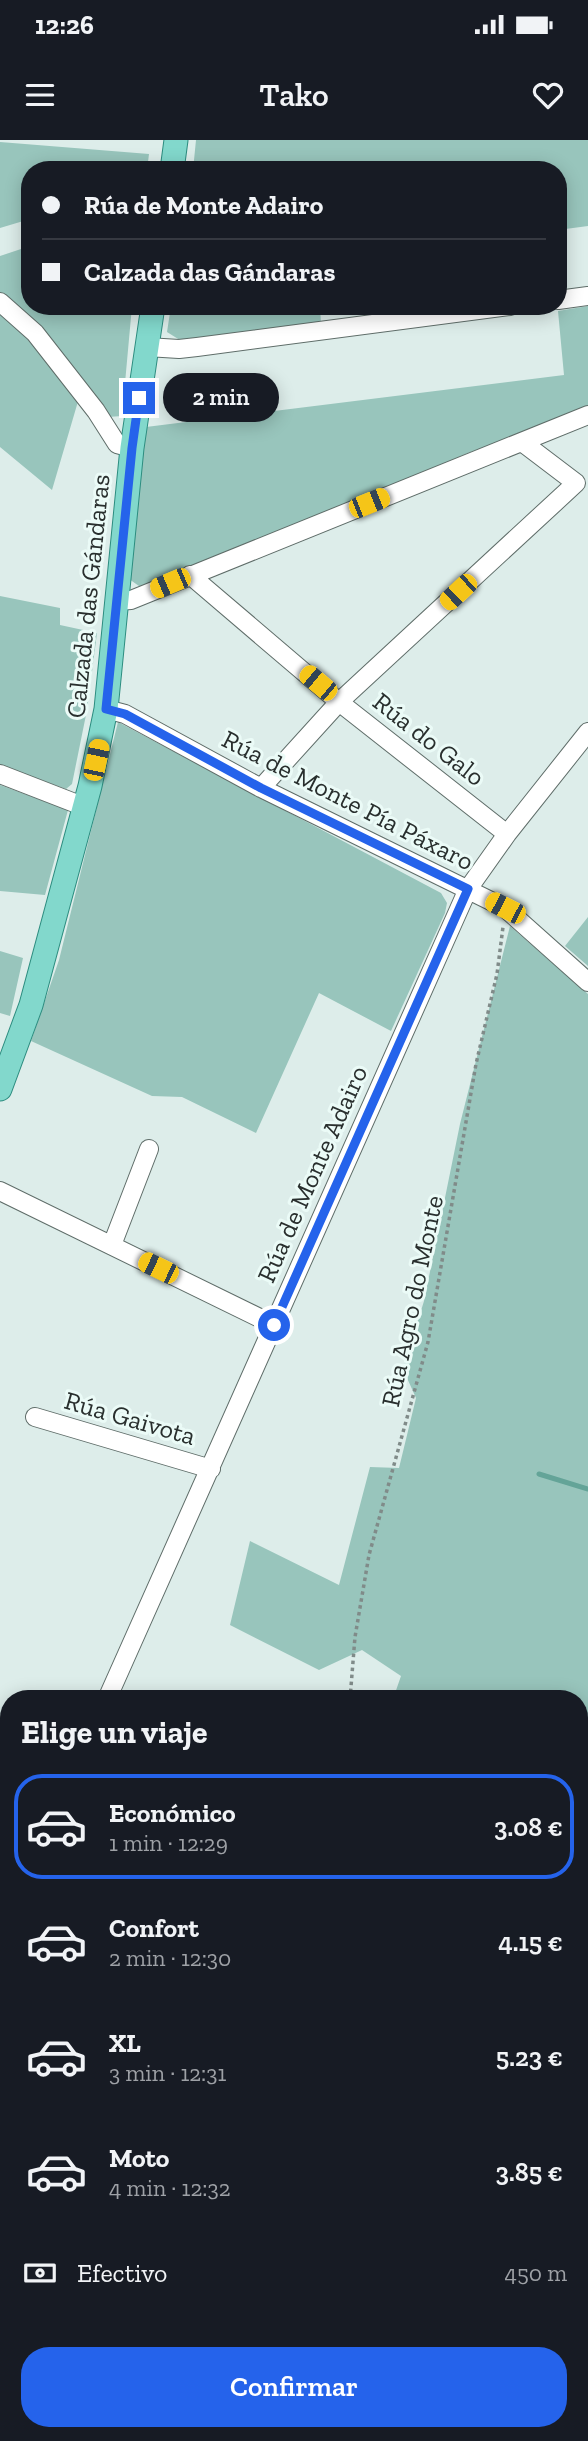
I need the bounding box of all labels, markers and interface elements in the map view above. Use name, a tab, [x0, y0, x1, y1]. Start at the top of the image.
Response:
text: 12:26	[35, 9, 94, 41]
icon: menu	[21, 76, 59, 114]
text: Tako	[259, 76, 329, 114]
icon: heart	[529, 76, 567, 114]
text: Rúa de Monte Adairo	[84, 189, 323, 221]
text: Calzada das Gándaras	[84, 256, 335, 288]
callout: 2 min	[164, 373, 279, 422]
route end	[123, 382, 155, 414]
text: 2 min	[192, 383, 250, 411]
street label: Calzada das Gándaras	[59, 473, 117, 719]
car	[346, 485, 393, 521]
car	[147, 565, 194, 601]
car	[436, 570, 481, 614]
car	[296, 661, 341, 705]
street label: Rúa do Galo	[367, 685, 491, 793]
street label: Rúa de Monte Pía Páxaro	[217, 723, 479, 877]
car	[82, 737, 111, 783]
car	[482, 889, 529, 927]
street label: Rúa de Monte Adairo	[250, 1061, 374, 1287]
street label: Rúa Agro do Monte	[374, 1192, 450, 1410]
car	[135, 1249, 182, 1287]
route start	[258, 1309, 290, 1341]
street label: Rúa Gaivota	[61, 1384, 200, 1452]
text: Elige un viaje	[21, 1713, 208, 1751]
icon: car	[25, 1795, 88, 1858]
text: Económico	[109, 1797, 236, 1829]
text: 3.08 €	[494, 1811, 563, 1843]
text: 1 min · 12:29	[109, 1829, 228, 1857]
icon: car	[25, 1910, 88, 1973]
text: Confort	[109, 1912, 199, 1944]
text: 4.15 €	[498, 1926, 563, 1958]
text: 2 min · 12:30	[109, 1944, 231, 1972]
icon: car	[25, 2025, 88, 2088]
text: XL	[109, 2027, 141, 2059]
text: 5.23 €	[496, 2041, 563, 2073]
text: 3 min · 12:31	[109, 2059, 226, 2087]
icon: car	[25, 2140, 88, 2203]
text: Moto	[109, 2142, 169, 2174]
text: 3.85 €	[496, 2156, 563, 2188]
text: 4 min · 12:32	[109, 2174, 231, 2202]
icon: cash	[21, 2254, 59, 2292]
text: Efectivo	[77, 2257, 167, 2289]
text: 450 m	[505, 2259, 567, 2287]
button: Confirmar	[21, 2347, 567, 2427]

